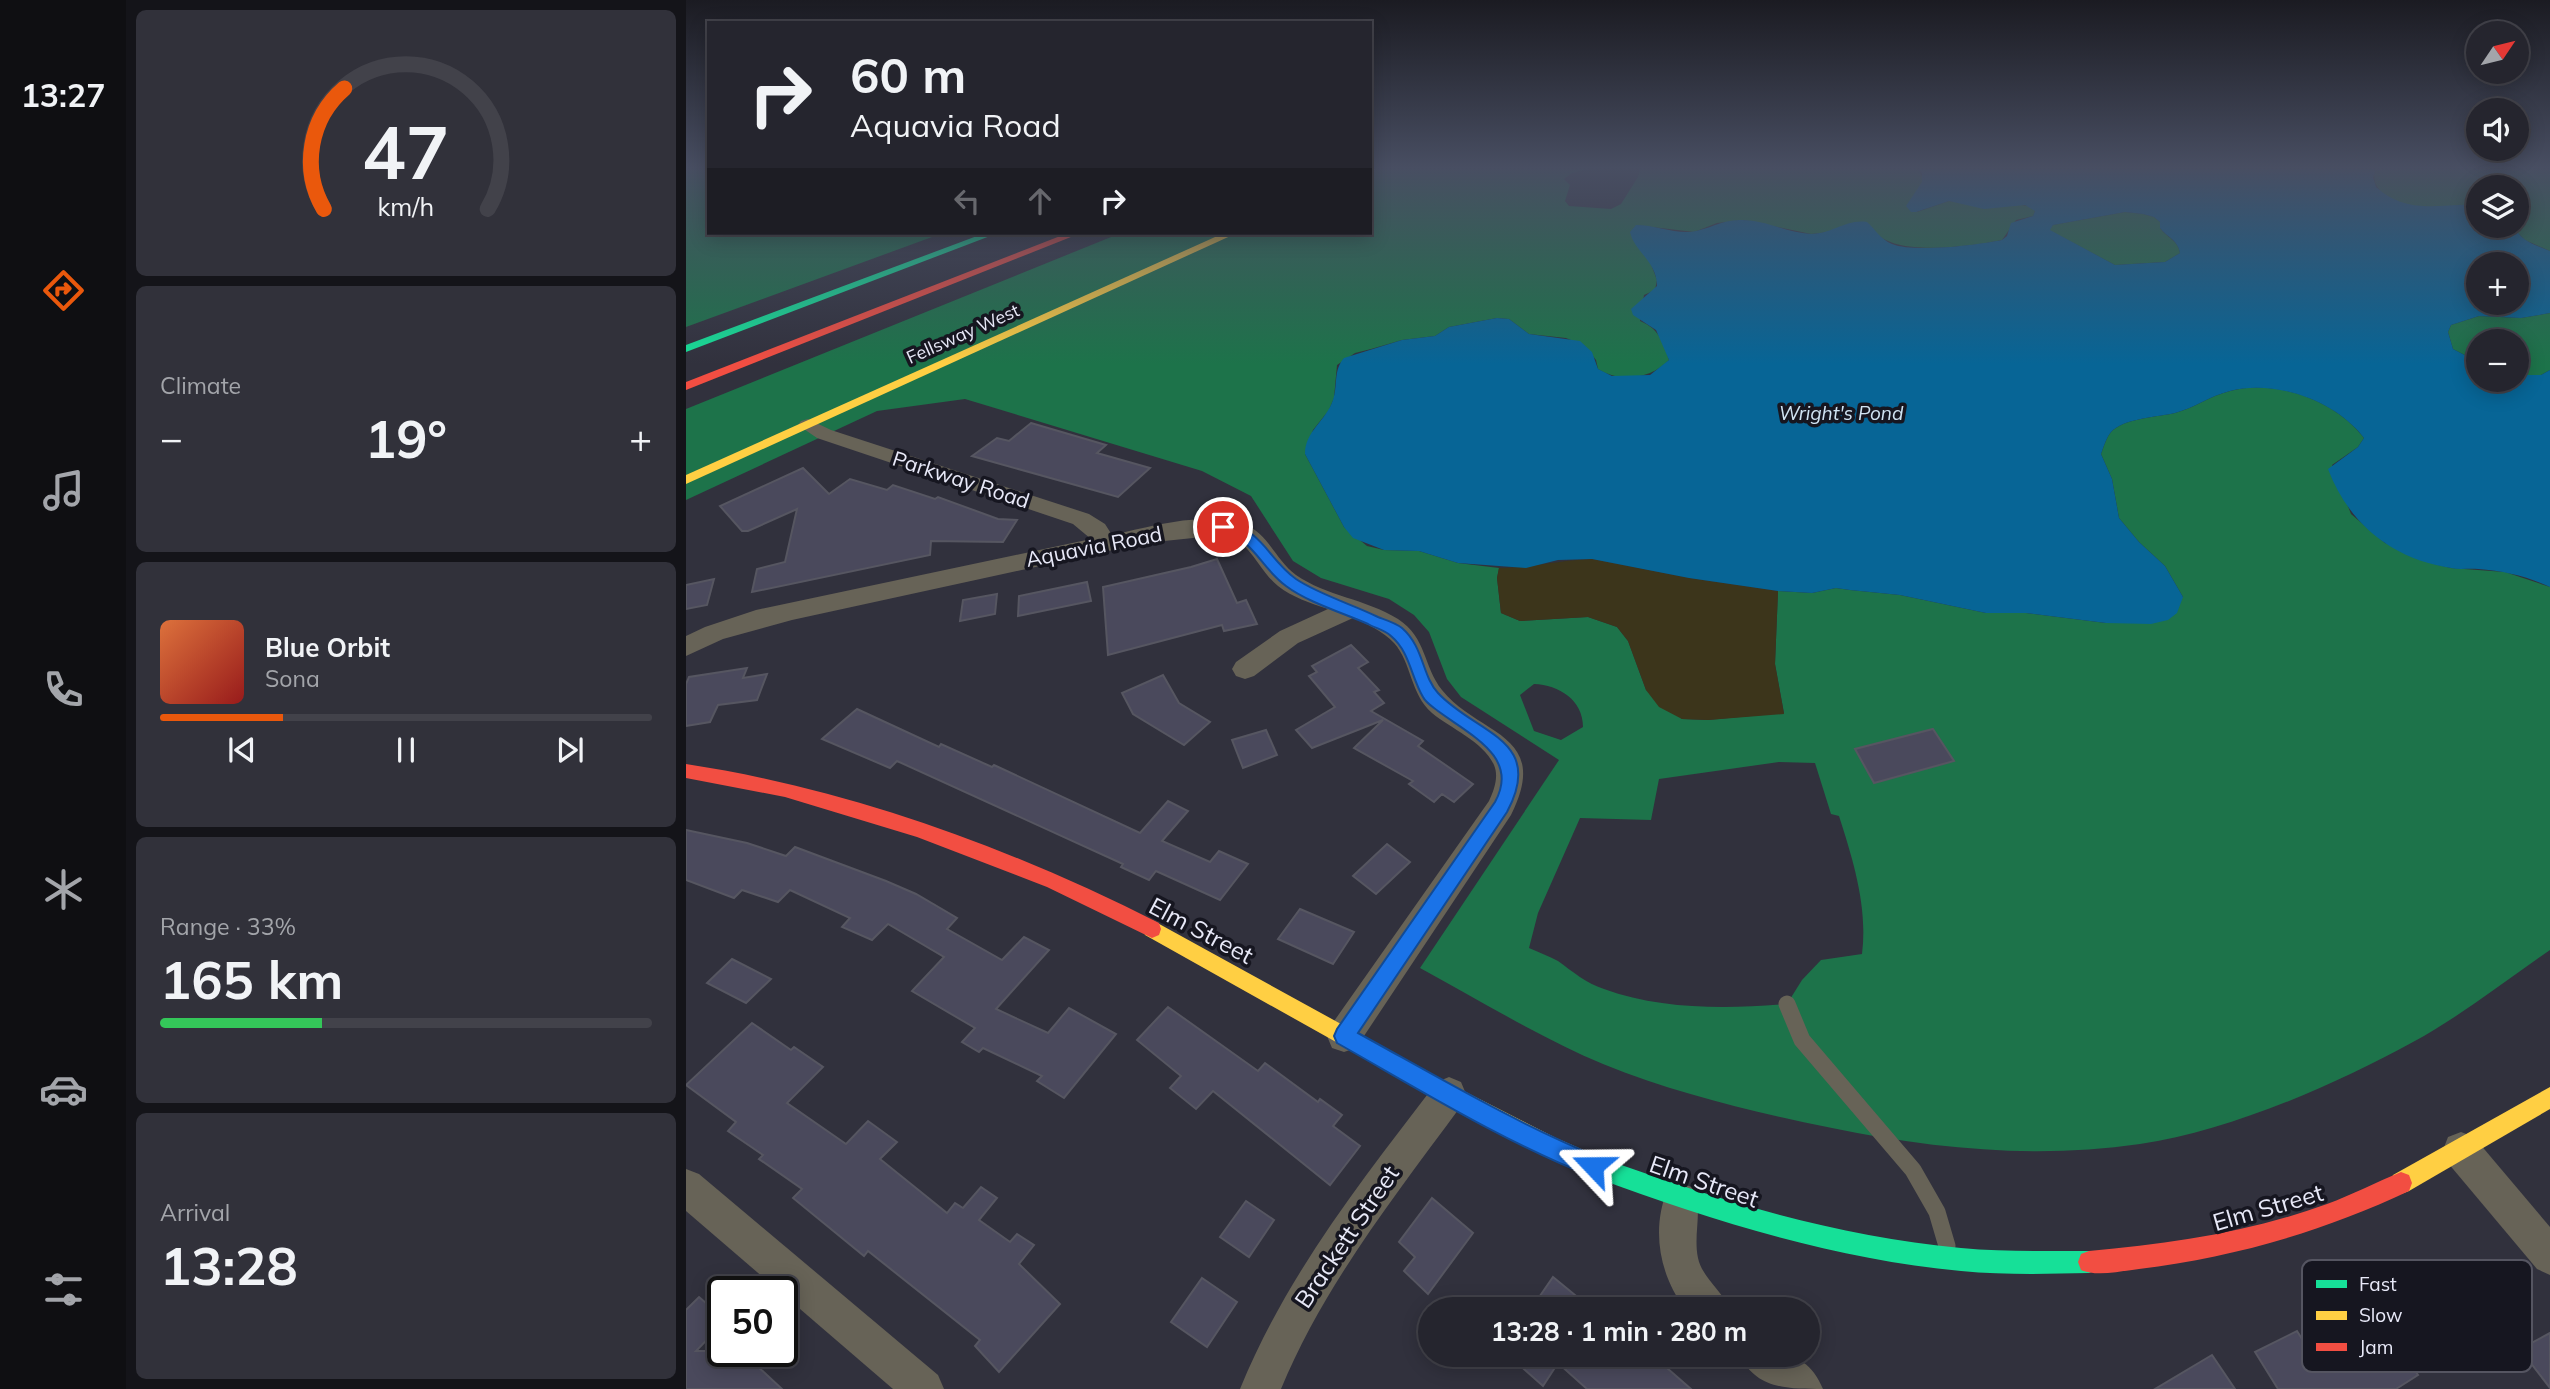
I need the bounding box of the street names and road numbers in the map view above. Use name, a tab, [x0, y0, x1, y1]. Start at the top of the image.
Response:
street label: Fellsway West	[903, 298, 1023, 369]
street label: Parkway Road	[890, 445, 1033, 513]
street label: Aquavia Road	[1023, 520, 1164, 572]
street label: Elm Street	[1144, 890, 1259, 970]
street label: Elm Street	[1646, 1148, 1763, 1214]
street label: Brackett Street	[1287, 1159, 1405, 1313]
street label: Elm Street	[2209, 1177, 2326, 1237]

